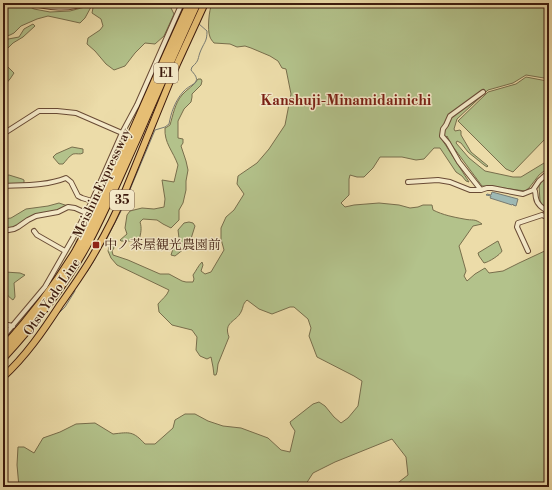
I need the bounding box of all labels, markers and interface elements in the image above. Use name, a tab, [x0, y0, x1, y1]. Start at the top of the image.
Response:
road number: E1	[154, 63, 178, 83]
district label: Kanshuji-Minamidainichi	[261, 92, 432, 110]
street label: Meishin Expressway	[70, 125, 135, 240]
road number: 35	[110, 190, 134, 210]
place label: 中ノ茶屋観光農園前	[104, 237, 221, 253]
marker: 中ノ茶屋観光農園前	[91, 240, 101, 250]
street label: Otsu Yodo Line	[20, 255, 84, 339]

